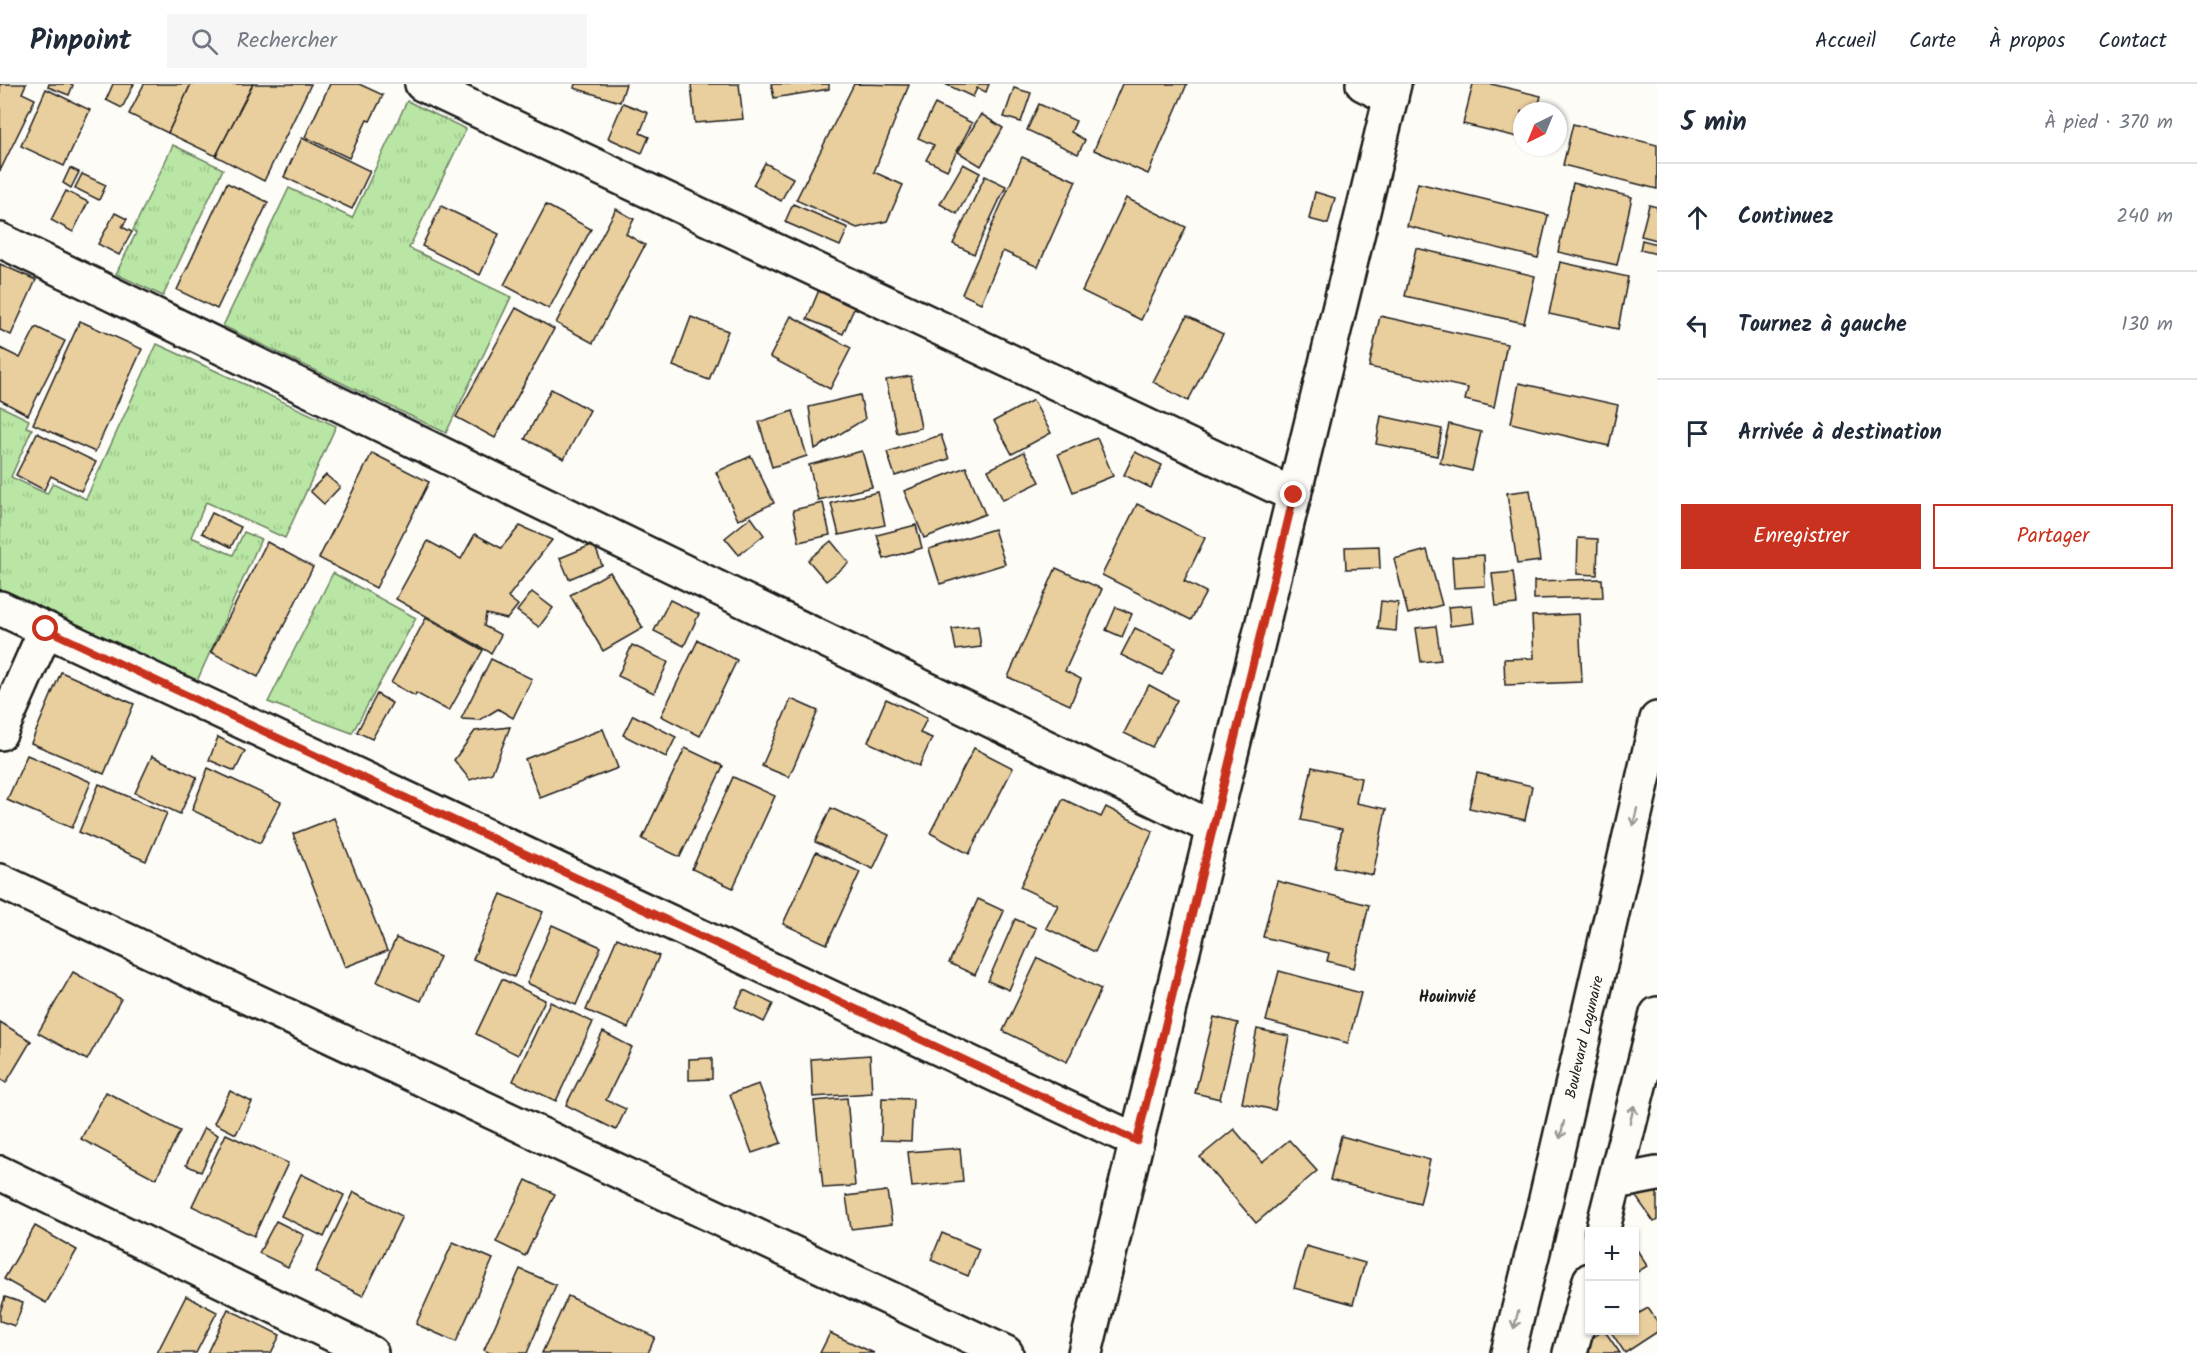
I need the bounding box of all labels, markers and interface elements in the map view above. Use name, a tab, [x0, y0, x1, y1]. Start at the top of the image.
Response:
search box	[167, 14, 587, 68]
text: Pinpoint	[30, 19, 131, 64]
text: Rechercher	[236, 24, 337, 59]
icon: search	[188, 25, 221, 58]
text: Accueil	[1815, 25, 1876, 58]
text: Carte	[1909, 25, 1956, 58]
text: À propos	[1989, 25, 2065, 58]
text: Contact	[2098, 25, 2167, 58]
north arrow	[1513, 102, 1567, 156]
text: 5 min	[1681, 102, 1747, 144]
text: À pied · 370 m	[2044, 107, 2173, 139]
text: Continuez	[1738, 200, 1834, 235]
icon: ahead	[1681, 201, 1714, 234]
text: 240 m	[2116, 201, 2173, 233]
text: Tournez à gauche	[1738, 308, 1907, 343]
icon: left	[1681, 309, 1714, 342]
text: 130 m	[2121, 309, 2173, 341]
text: Arrivée à destination	[1738, 416, 1942, 451]
icon: arrive	[1681, 417, 1714, 450]
route end	[1280, 481, 1306, 507]
button: Enregistrer	[1681, 504, 1921, 569]
button: Partager	[1933, 504, 2173, 569]
route start	[32, 615, 58, 641]
one-way arrow	[1628, 808, 1640, 827]
street label: Boulevard Lagunaire	[1559, 973, 1611, 1101]
district label: Houinvié	[1419, 985, 1476, 1010]
one-way arrow	[1627, 1105, 1639, 1124]
one-way arrow	[1556, 1120, 1568, 1139]
map controls	[1585, 1227, 1639, 1335]
button: +	[1585, 1227, 1639, 1281]
button: −	[1585, 1281, 1639, 1335]
one-way arrow	[1510, 1310, 1521, 1329]

